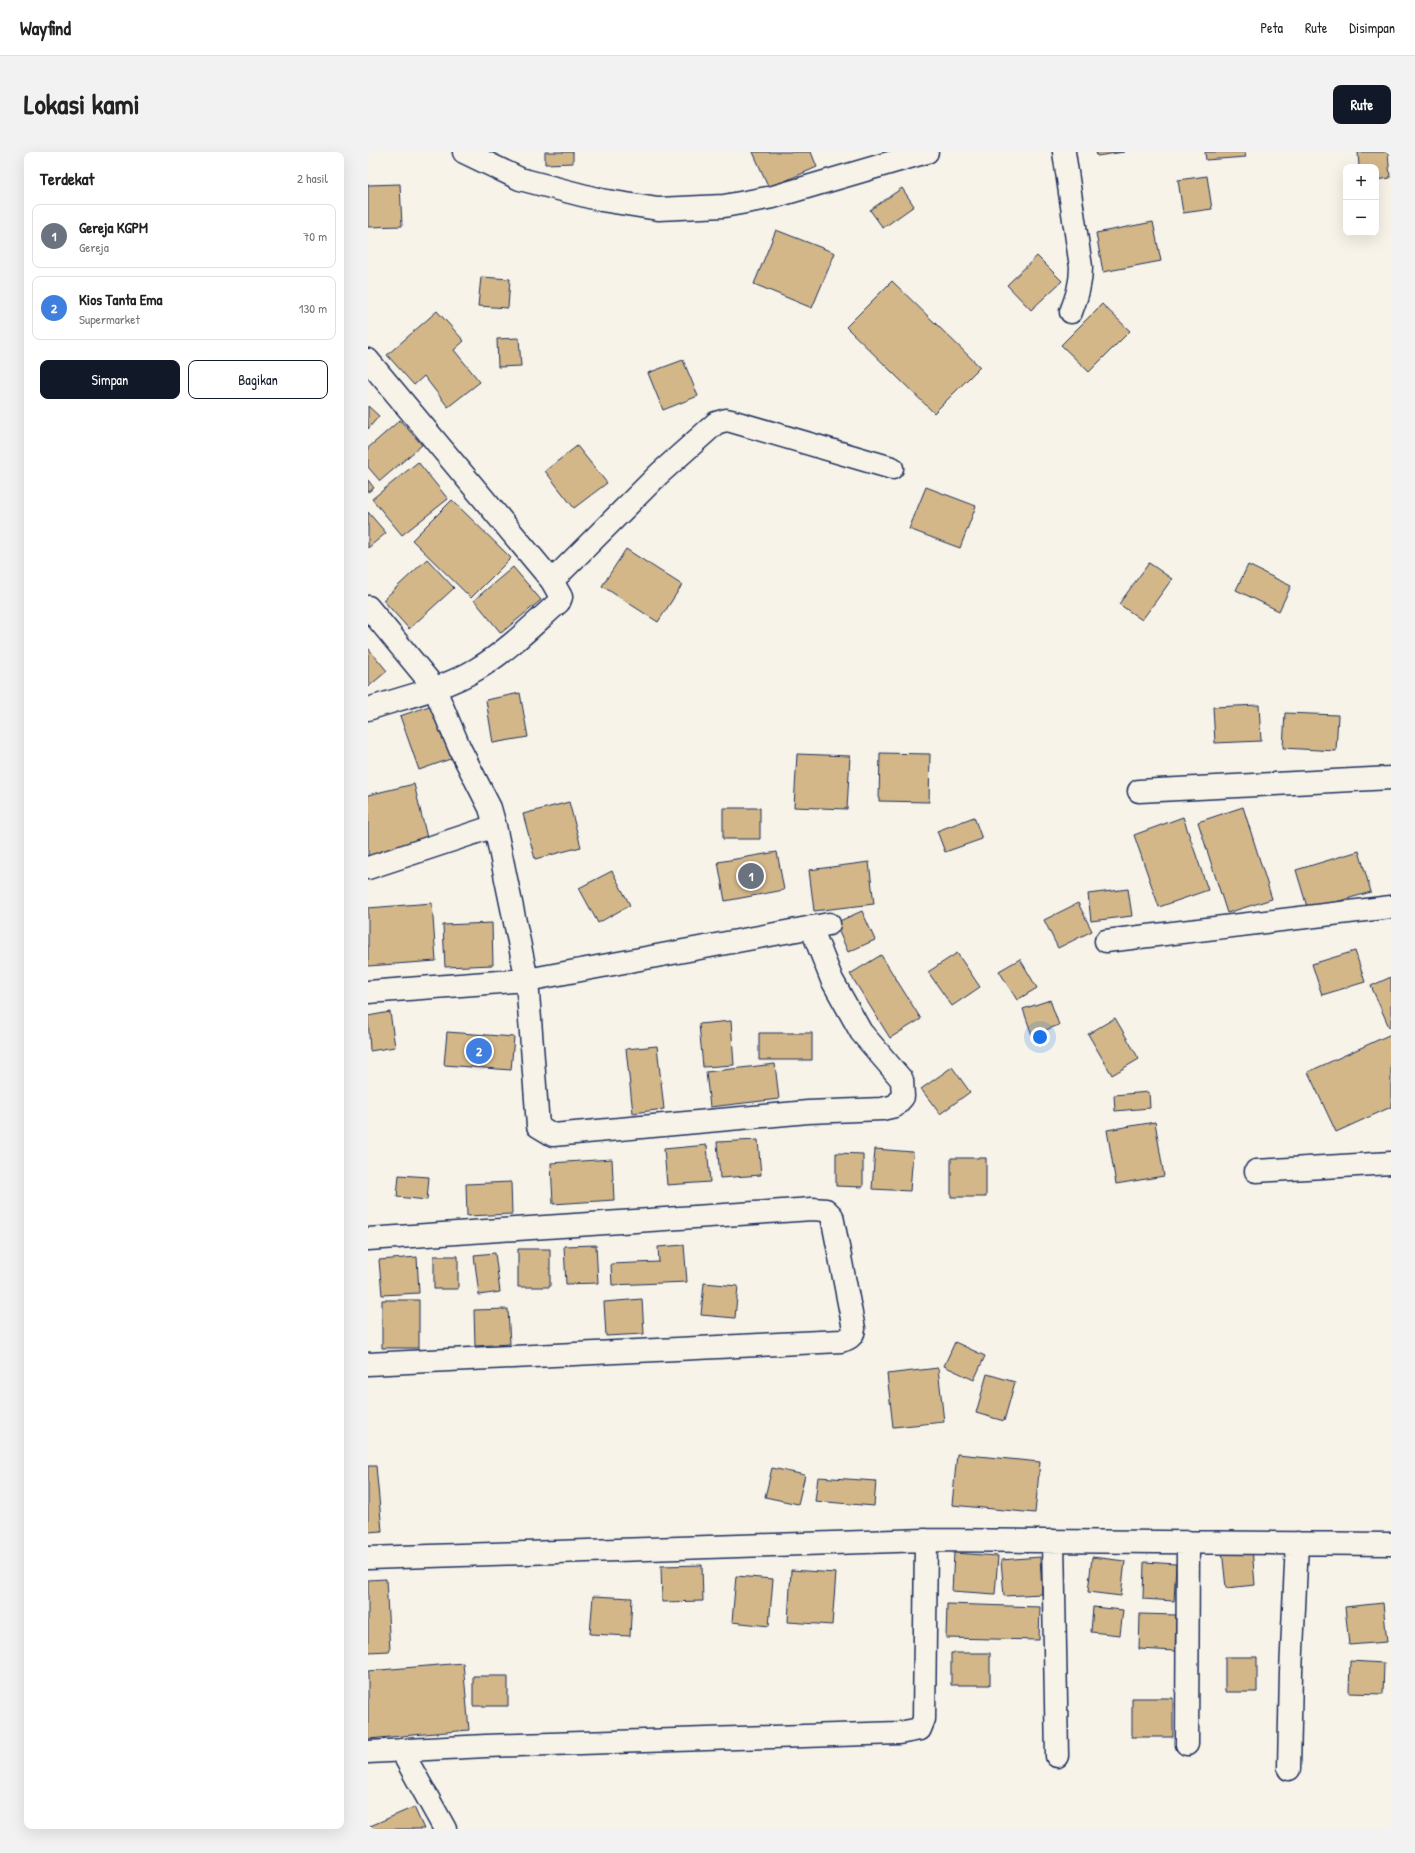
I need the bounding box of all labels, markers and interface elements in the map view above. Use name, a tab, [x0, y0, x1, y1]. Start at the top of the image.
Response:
text: Wayfind	[20, 15, 71, 41]
text: Peta	[1260, 18, 1283, 37]
text: Rute	[1305, 18, 1327, 37]
text: Disimpan	[1349, 18, 1395, 37]
text: Lokasi kami	[24, 85, 140, 123]
button: Rute	[1333, 85, 1391, 124]
map controls	[1343, 164, 1379, 236]
button: +	[1343, 164, 1379, 200]
text: Terdekat	[40, 167, 94, 190]
text: 2 hasil	[297, 169, 328, 187]
button: −	[1343, 200, 1379, 236]
text: Gereja KGPM	[79, 217, 148, 238]
text: 1	[52, 227, 56, 245]
text: 70 m	[303, 227, 327, 245]
text: Gereja	[79, 238, 109, 256]
text: Kios Tanta Ema	[79, 289, 162, 310]
text: 2	[51, 299, 57, 317]
text: 130 m	[299, 299, 327, 317]
text: Supermarket	[79, 310, 140, 328]
button: Simpan	[40, 360, 180, 399]
button: Bagikan	[188, 360, 328, 399]
pin: 1	[738, 861, 764, 891]
your location	[1030, 1027, 1050, 1047]
pin: 2	[466, 1036, 492, 1066]

